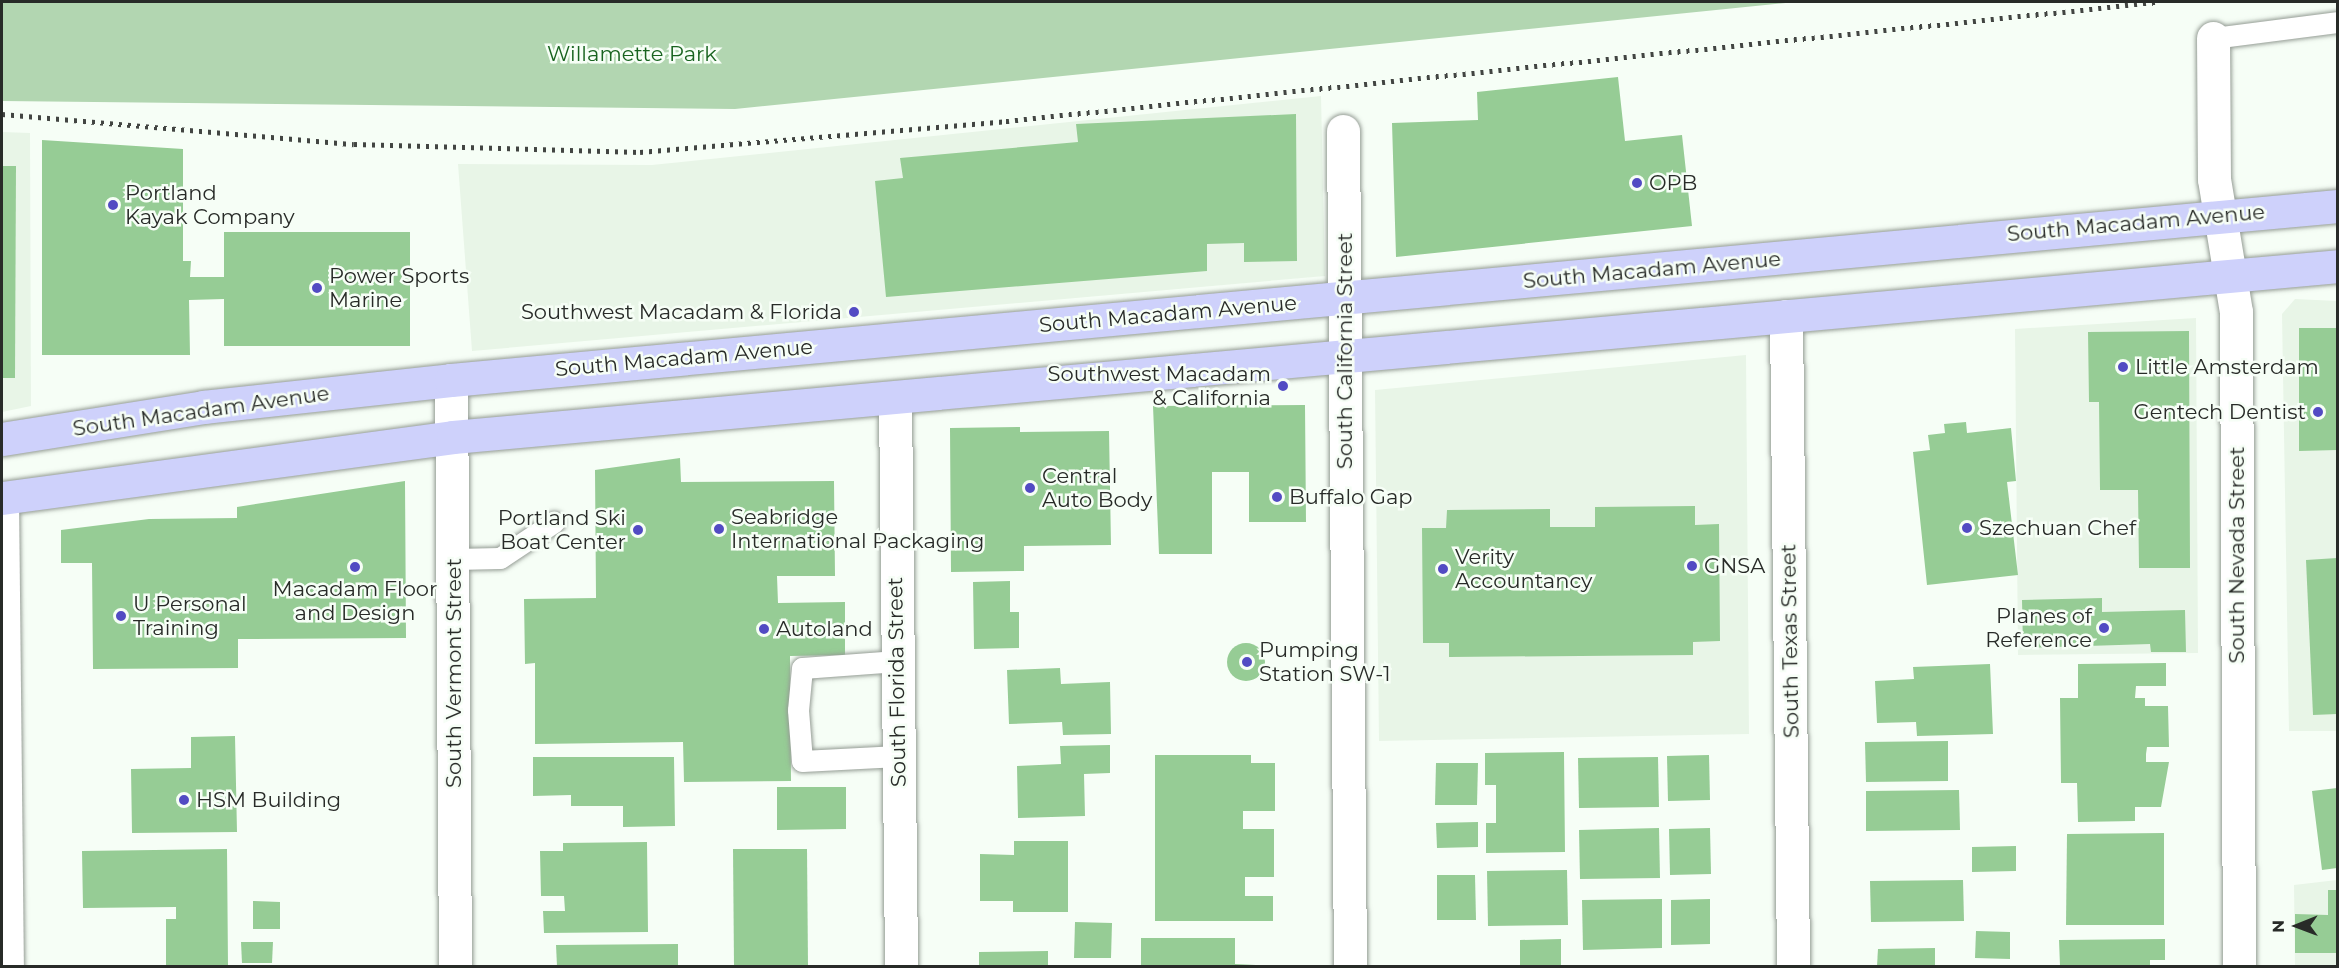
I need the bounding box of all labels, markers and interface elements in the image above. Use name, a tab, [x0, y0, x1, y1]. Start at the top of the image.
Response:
park label: Willamette Park	[547, 41, 717, 67]
place label: OPB	[1649, 170, 1697, 196]
marker: OPB	[1630, 176, 1644, 190]
place label: Portland Kayak Company	[125, 180, 295, 230]
marker: Portland Kayak Company	[106, 198, 120, 212]
street label: South Macadam Avenue	[2006, 199, 2266, 247]
street label: South California Street	[1332, 233, 1358, 469]
street label: South Macadam Avenue	[1522, 246, 1782, 294]
place label: Power Sports Marine	[329, 263, 469, 313]
marker: Power Sports Marine	[310, 281, 324, 295]
street label: South Macadam Avenue	[1038, 290, 1298, 338]
place label: Southwest Macadam & Florida	[521, 299, 842, 325]
marker: Southwest Macadam & Florida	[847, 305, 861, 319]
street label: South Macadam Avenue	[554, 334, 814, 382]
place label: Little Amsterdam	[2135, 354, 2319, 380]
marker: Little Amsterdam	[2116, 360, 2130, 374]
place label: Southwest Macadam & California	[1048, 361, 1271, 411]
marker: Southwest Macadam & California	[1276, 379, 1290, 393]
street label: South Macadam Avenue	[71, 381, 331, 441]
place label: Gentech Dentist	[2134, 399, 2306, 425]
marker: Gentech Dentist	[2311, 405, 2325, 419]
street label: South Nevada Street	[2224, 447, 2250, 663]
place label: Central Auto Body	[1042, 463, 1152, 513]
marker: Central Auto Body	[1023, 481, 1037, 495]
place label: Buffalo Gap	[1289, 484, 1413, 510]
marker: Buffalo Gap	[1270, 490, 1284, 504]
place label: Seabridge International Packaging	[731, 504, 984, 554]
place label: Portland Ski Boat Center	[498, 505, 626, 555]
place label: Szechuan Chef	[1979, 515, 2136, 541]
marker: Szechuan Chef	[1960, 521, 1974, 535]
marker: Seabridge International Packaging	[712, 522, 726, 536]
marker: Portland Ski Boat Center	[631, 523, 645, 537]
place label: Verity Accountancy	[1455, 544, 1593, 594]
street label: South Texas Street	[1776, 544, 1804, 738]
place label: GNSA	[1704, 553, 1765, 579]
street label: South Vermont Street	[441, 558, 467, 788]
marker: GNSA	[1685, 559, 1699, 573]
marker: Macadam Floor and Design	[348, 560, 362, 574]
marker: Verity Accountancy	[1436, 562, 1450, 576]
place label: Macadam Floor and Design	[273, 576, 437, 626]
street label: South Florida Street	[883, 577, 911, 787]
place label: U Personal Training	[133, 591, 247, 641]
place label: Planes of Reference	[1985, 603, 2092, 653]
marker: U Personal Training	[114, 609, 128, 623]
place label: Autoland	[776, 616, 873, 642]
marker: Planes of Reference	[2097, 621, 2111, 635]
marker: Autoland	[757, 622, 771, 636]
place label: Pumping Station SW-1	[1259, 637, 1390, 687]
marker: Pumping Station SW-1	[1240, 655, 1254, 669]
place label: HSM Building	[196, 787, 341, 813]
marker: HSM Building	[177, 793, 191, 807]
north arrow	[2267, 896, 2327, 956]
text: N	[2269, 920, 2288, 933]

